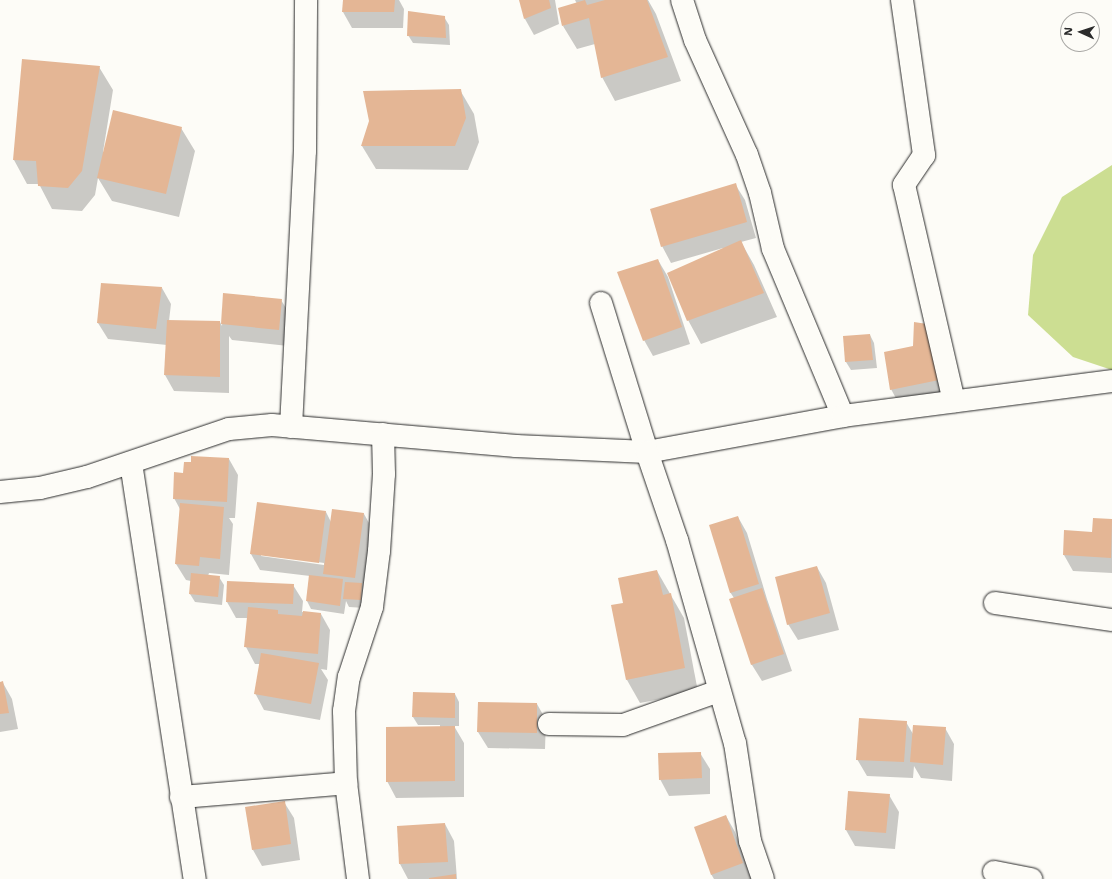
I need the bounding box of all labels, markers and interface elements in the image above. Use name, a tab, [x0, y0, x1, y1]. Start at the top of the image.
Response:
north arrow	[1060, 12, 1100, 52]
text: N	[1061, 27, 1076, 36]

